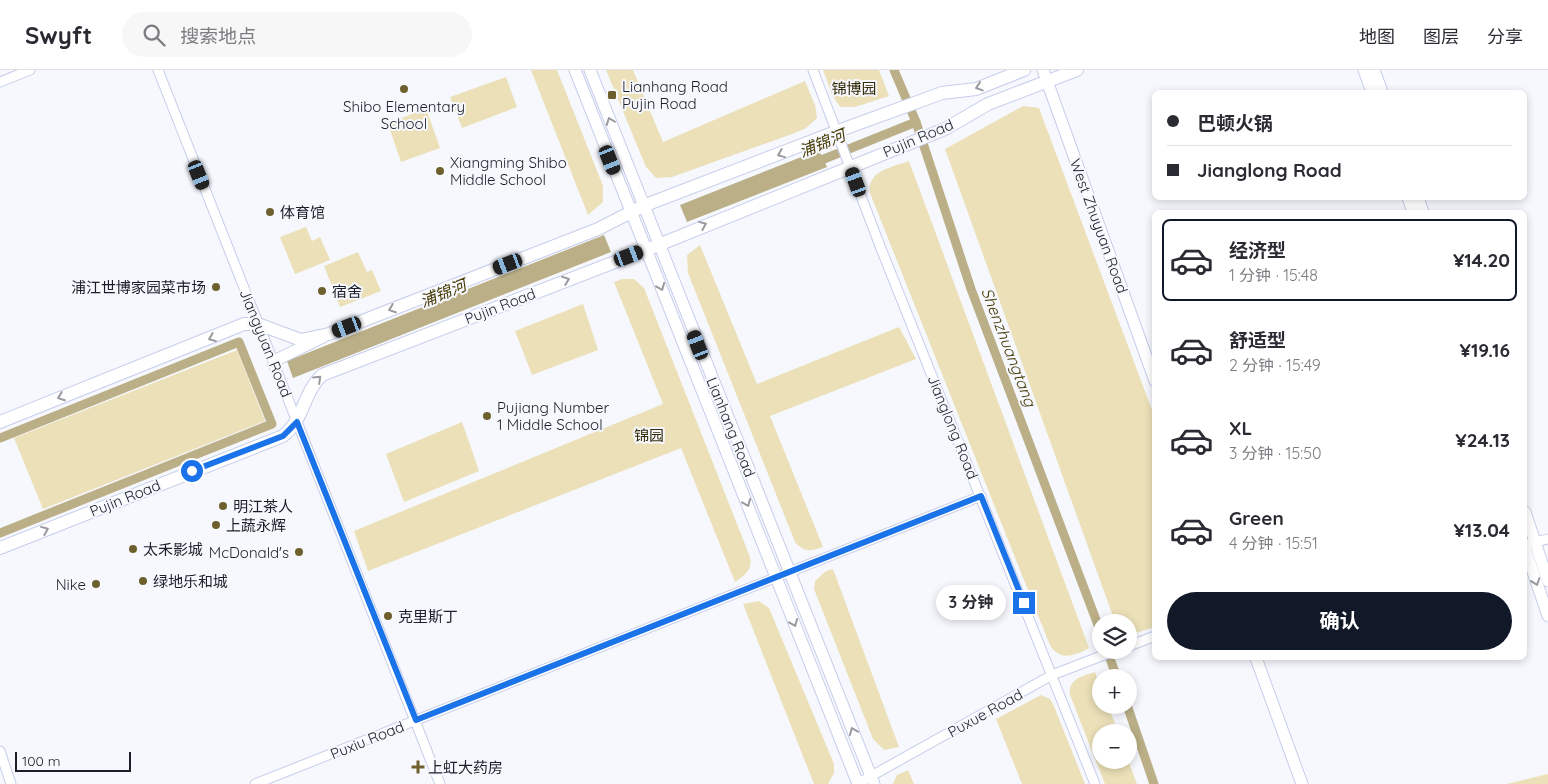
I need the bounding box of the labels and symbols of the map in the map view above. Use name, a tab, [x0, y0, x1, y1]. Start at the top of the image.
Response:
place label: Lianhang Road Pujin Road	[622, 77, 728, 113]
park label: 锦博园	[831, 79, 877, 98]
one-way arrow	[975, 82, 984, 92]
marker: Shibo Elementary School	[398, 83, 410, 95]
marker: Lianhang Road Pujin Road	[606, 89, 618, 101]
place label: Shibo Elementary School	[343, 97, 465, 133]
street label: Pujin Road	[880, 115, 956, 161]
one-way arrow	[606, 117, 616, 126]
water label: 浦锦河	[796, 124, 851, 161]
car	[597, 143, 622, 177]
one-way arrow	[777, 147, 786, 158]
place label: Xiangming Shibo Middle School	[450, 153, 567, 189]
street label: West Zhuyuan Road	[1066, 156, 1132, 296]
car	[186, 158, 211, 192]
marker: Xiangming Shibo Middle School	[434, 165, 446, 177]
car	[843, 165, 868, 199]
place label: 体育馆	[280, 203, 325, 222]
marker: 体育馆	[264, 206, 276, 218]
one-way arrow	[698, 221, 707, 232]
car	[612, 244, 645, 268]
car	[491, 252, 524, 276]
water label: 浦锦河	[417, 274, 472, 311]
one-way arrow	[561, 276, 570, 287]
place label: 浦江世博家园菜市场	[71, 278, 206, 297]
marker: 浦江世博家园菜市场	[210, 281, 222, 293]
place label: 宿舍	[332, 282, 362, 301]
one-way arrow	[655, 283, 665, 291]
street label: Pujin Road	[462, 284, 538, 328]
marker: 宿舍	[316, 285, 328, 297]
water label: Shenzhuangtang	[977, 285, 1041, 410]
street label: Jiangyuan Road	[236, 286, 296, 400]
one-way arrow	[388, 303, 396, 313]
car	[330, 315, 363, 339]
car	[685, 328, 710, 362]
one-way arrow	[208, 331, 217, 342]
street label: Jianglong Road	[923, 372, 983, 482]
street label: Lianhang Road	[702, 374, 760, 480]
one-way arrow	[313, 376, 322, 385]
one-way arrow	[57, 391, 66, 402]
place label: Pujiang Number 1 Middle School	[497, 398, 610, 434]
marker: Pujiang Number 1 Middle School	[481, 410, 493, 422]
park label: 锦园	[634, 426, 664, 445]
route start	[181, 460, 203, 482]
street label: Pujin Road	[87, 475, 163, 521]
place label: 明江茶人	[233, 497, 293, 516]
one-way arrow	[741, 499, 751, 507]
marker: 明江茶人	[217, 500, 229, 512]
place label: 上蔬永辉	[226, 516, 286, 535]
marker: 上蔬永辉	[210, 519, 222, 531]
one-way arrow	[40, 526, 49, 536]
place label: 太禾影城	[143, 540, 203, 559]
marker: 太禾影城	[127, 543, 139, 555]
place label: McDonald's	[209, 543, 289, 562]
marker: McDonald's	[293, 546, 305, 558]
place label: 绿地乐和城	[153, 572, 228, 591]
place label: Nike	[56, 575, 86, 594]
marker: 绿地乐和城	[137, 575, 149, 587]
one-way arrow	[1531, 577, 1541, 586]
marker: Nike	[90, 578, 102, 590]
callout: 3 分钟	[936, 586, 1006, 620]
route end	[1013, 592, 1035, 614]
place label: 克里斯丁	[398, 607, 458, 626]
marker: 克里斯丁	[382, 610, 394, 622]
one-way arrow	[788, 618, 798, 626]
street label: Puxue Road	[944, 685, 1026, 741]
street label: Puxiu Road	[327, 717, 407, 763]
one-way arrow	[848, 727, 859, 736]
scale bar	[15, 749, 131, 772]
place label: 上虹大药房	[428, 758, 503, 777]
marker: 上虹大药房	[412, 761, 424, 773]

